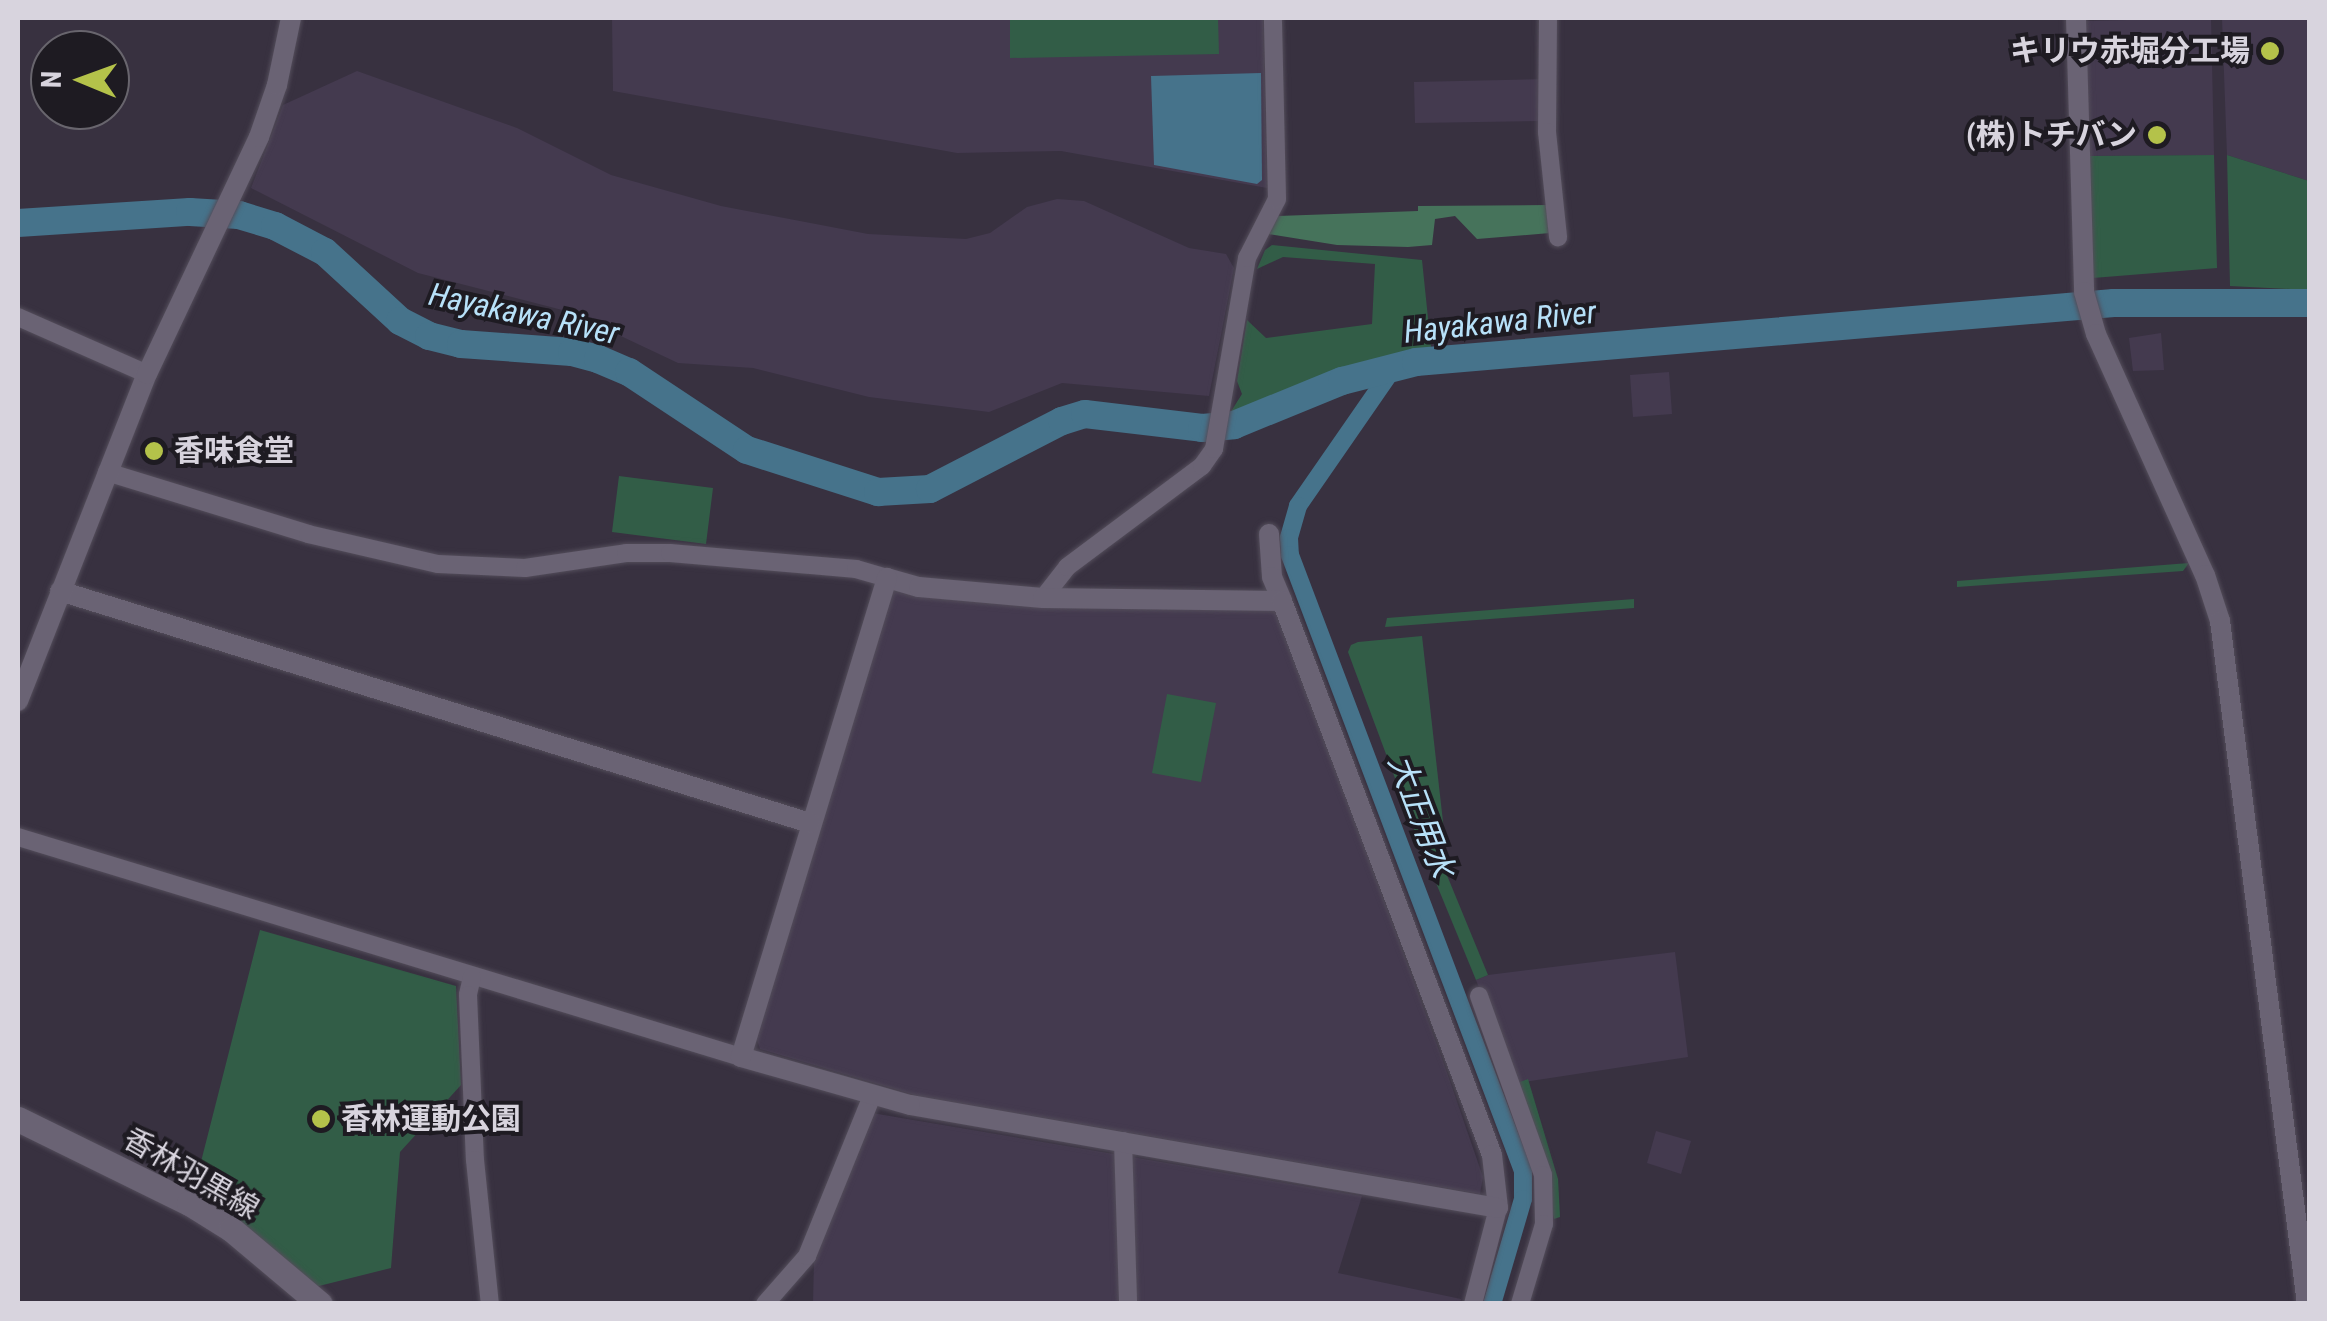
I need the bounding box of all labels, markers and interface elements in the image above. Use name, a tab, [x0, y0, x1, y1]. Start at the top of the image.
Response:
north arrow	[30, 30, 130, 130]
place label: キリウ赤堀分工場	[2010, 33, 2250, 69]
marker: キリウ赤堀分工場	[2259, 40, 2281, 62]
text: N	[35, 71, 68, 88]
place label: (株)トチバン	[1968, 117, 2137, 153]
marker: (株)トチバン	[2146, 124, 2168, 146]
water label: Hayakawa River	[425, 275, 623, 353]
water label: Hayakawa River	[1402, 293, 1598, 351]
place label: 香味食堂	[174, 433, 294, 469]
marker: 香味食堂	[143, 440, 165, 462]
water label: 大正用水	[1380, 749, 1462, 883]
place label: 香林運動公園	[341, 1101, 521, 1137]
marker: 香林運動公園	[310, 1108, 332, 1130]
street label: 香林羽黒線	[117, 1121, 265, 1227]

